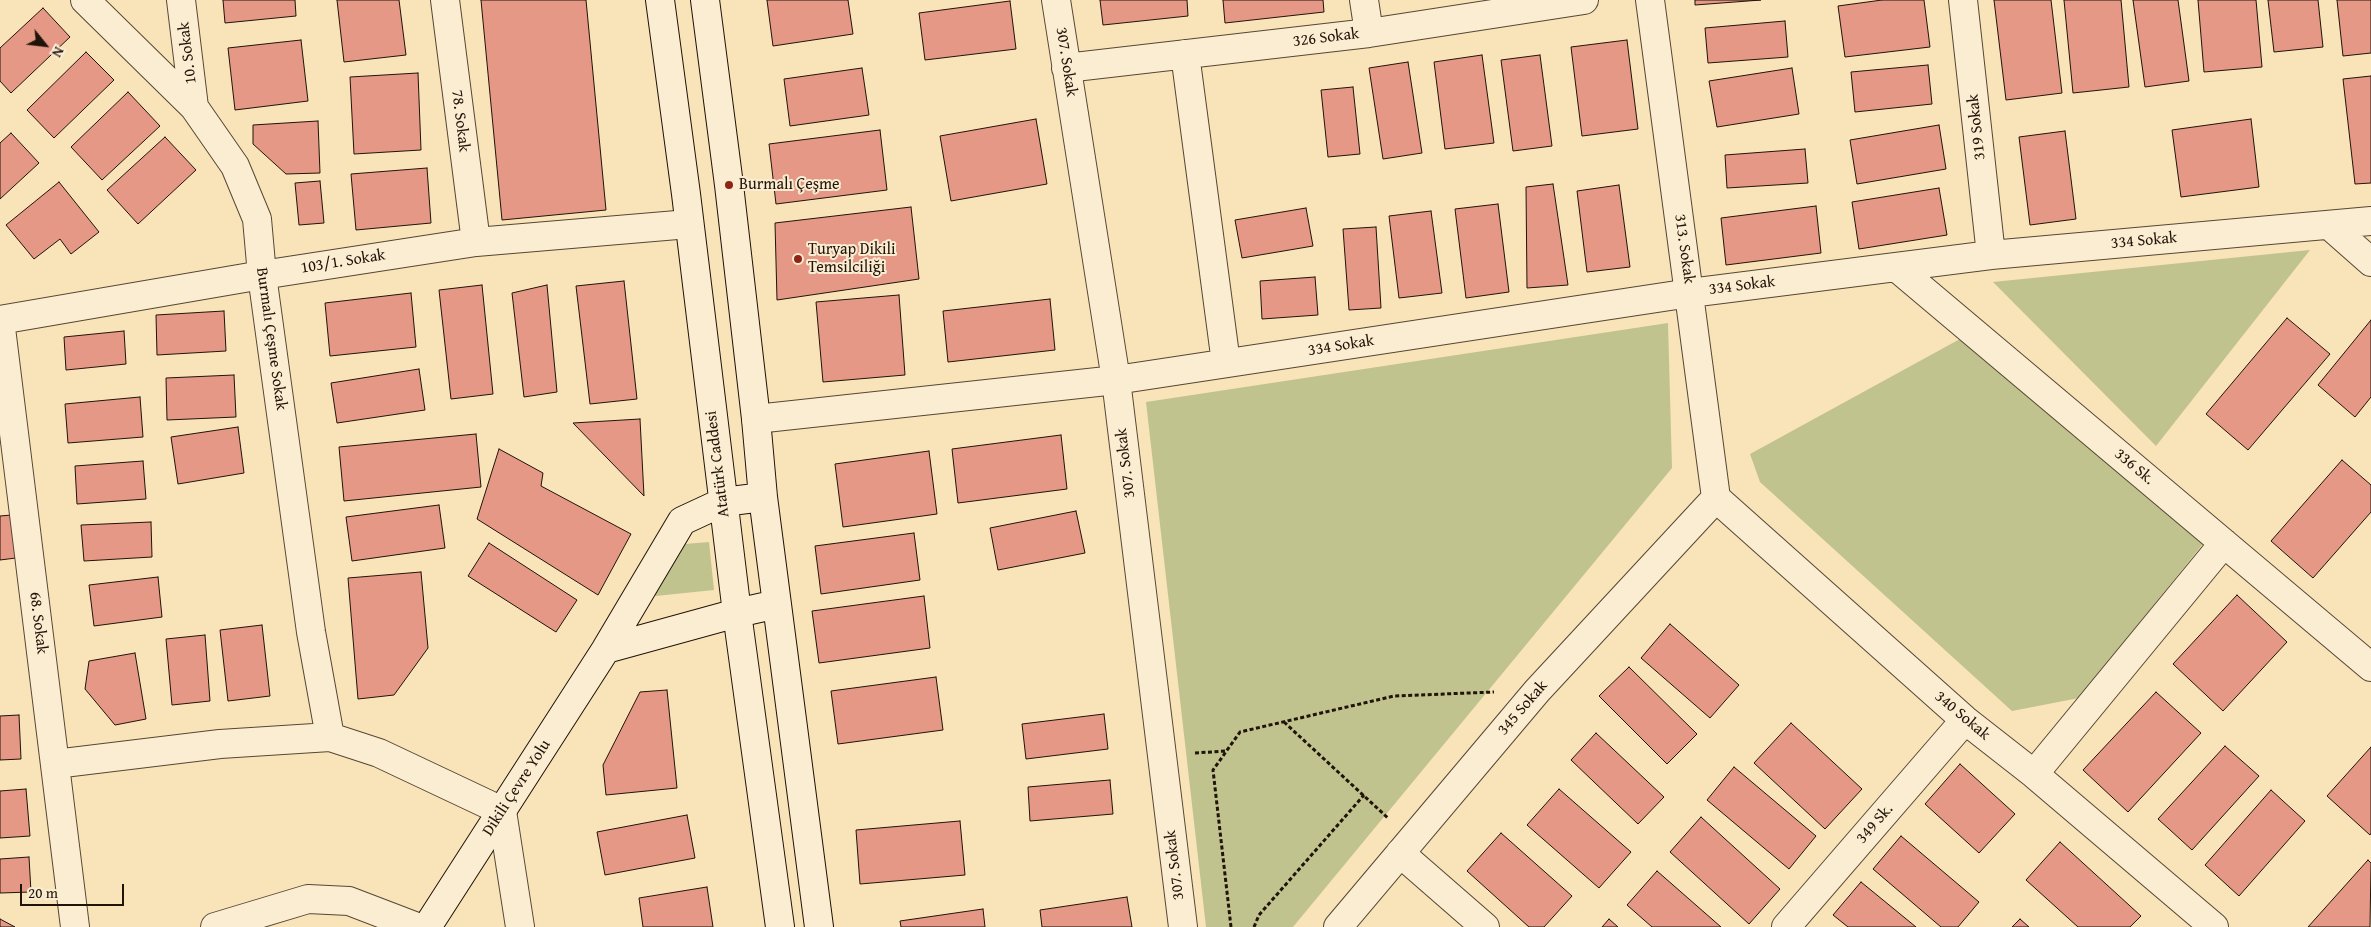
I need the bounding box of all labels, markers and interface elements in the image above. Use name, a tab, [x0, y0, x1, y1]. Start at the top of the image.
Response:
north arrow	[20, 20, 70, 70]
street label: 10. Sokak	[175, 21, 201, 85]
street label: 326 Sokak	[1292, 24, 1360, 52]
street label: 307. Sokak	[1051, 26, 1081, 98]
text: N	[47, 43, 69, 61]
street label: 78. Sokak	[447, 89, 473, 153]
street label: 319 Sokak	[1964, 93, 1990, 161]
place label: Burmalı Çeşme	[739, 175, 840, 195]
marker: Burmalı Çeşme	[723, 179, 735, 191]
street label: 313. Sokak	[1670, 213, 1698, 285]
street label: 334 Sokak	[2110, 229, 2178, 253]
place label: Turyap Dikili Temsilciliği	[808, 240, 895, 278]
street label: 103/1. Sokak	[299, 246, 387, 278]
marker: Turyap Dikili Temsilciliği	[792, 253, 804, 265]
street label: Burmalı Çeşme Sokak	[251, 266, 291, 412]
street label: 334 Sokak	[1708, 272, 1776, 300]
street label: 334 Sokak	[1307, 331, 1375, 361]
street label: Atatürk Caddesi	[702, 410, 734, 518]
street label: 307. Sokak	[1112, 427, 1140, 499]
street label: 336 Sk.	[2110, 445, 2158, 489]
street label: 68. Sokak	[25, 591, 51, 655]
street label: 345 Sokak	[1494, 677, 1552, 739]
street label: 340 Sokak	[1930, 687, 1994, 745]
street label: Dikili Çevre Yolu	[479, 736, 555, 840]
street label: 349 Sk.	[1853, 800, 1897, 848]
street label: 307. Sokak	[1161, 829, 1189, 901]
scale bar	[22, 874, 126, 906]
text: 20 m	[28, 882, 58, 903]

